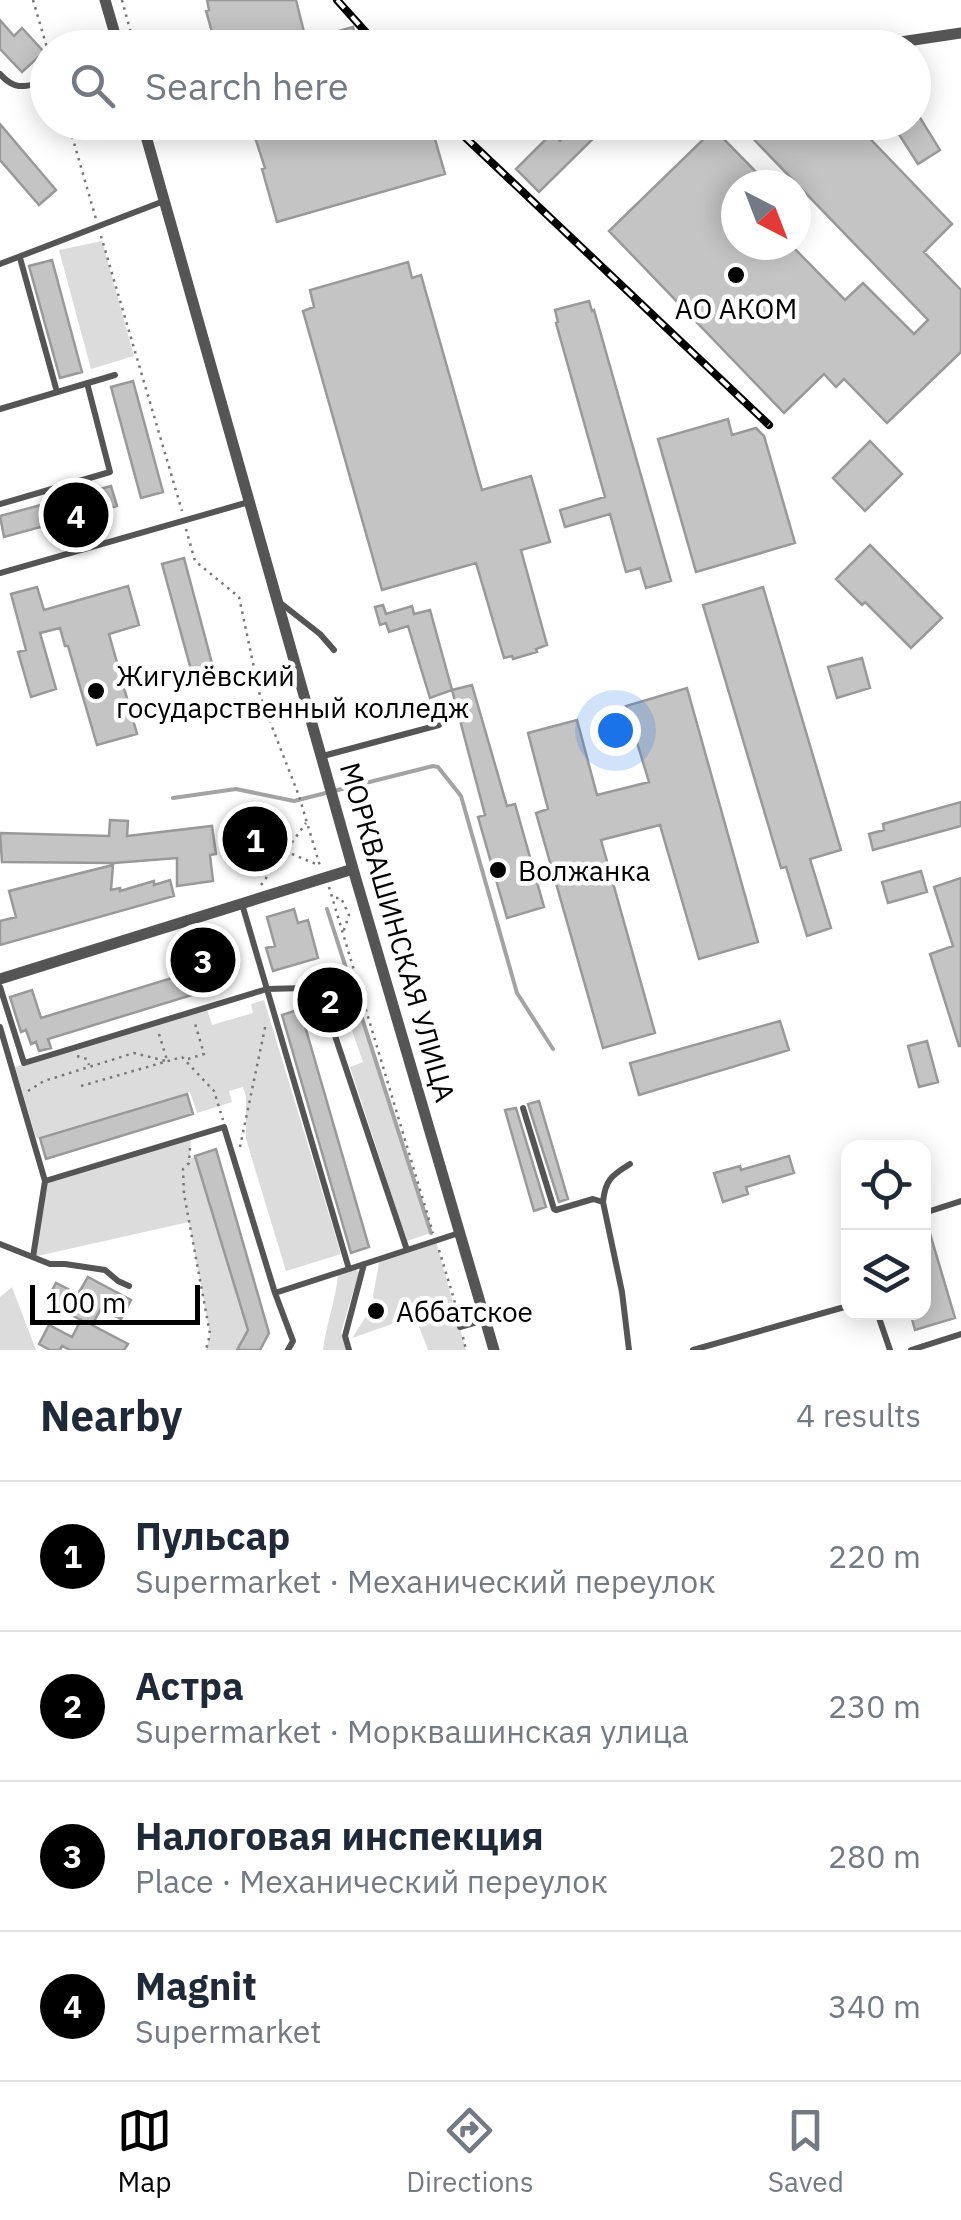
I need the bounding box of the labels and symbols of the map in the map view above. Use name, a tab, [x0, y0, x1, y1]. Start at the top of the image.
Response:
north arrow	[721, 170, 811, 260]
marker: АО АКОМ	[725, 264, 747, 286]
place label: АО АКОМ	[675, 290, 797, 327]
pin: 4	[44, 478, 108, 552]
place label: Жигулёвский государственный колледж	[116, 657, 469, 726]
marker: Жигулёвский государственный колледж	[85, 680, 107, 702]
your location	[590, 705, 641, 756]
street label: МОРКВАШИНСКАЯ УЛИЦА	[332, 758, 464, 1106]
pin: 1	[222, 802, 288, 876]
place label: Волжанка	[518, 852, 650, 889]
marker: Волжанка	[487, 859, 509, 881]
pin: 3	[170, 922, 236, 998]
pin: 2	[298, 962, 362, 1038]
scale bar	[30, 1280, 200, 1324]
place label: Аббатское	[396, 1293, 533, 1330]
marker: Аббатское	[365, 1300, 387, 1322]

